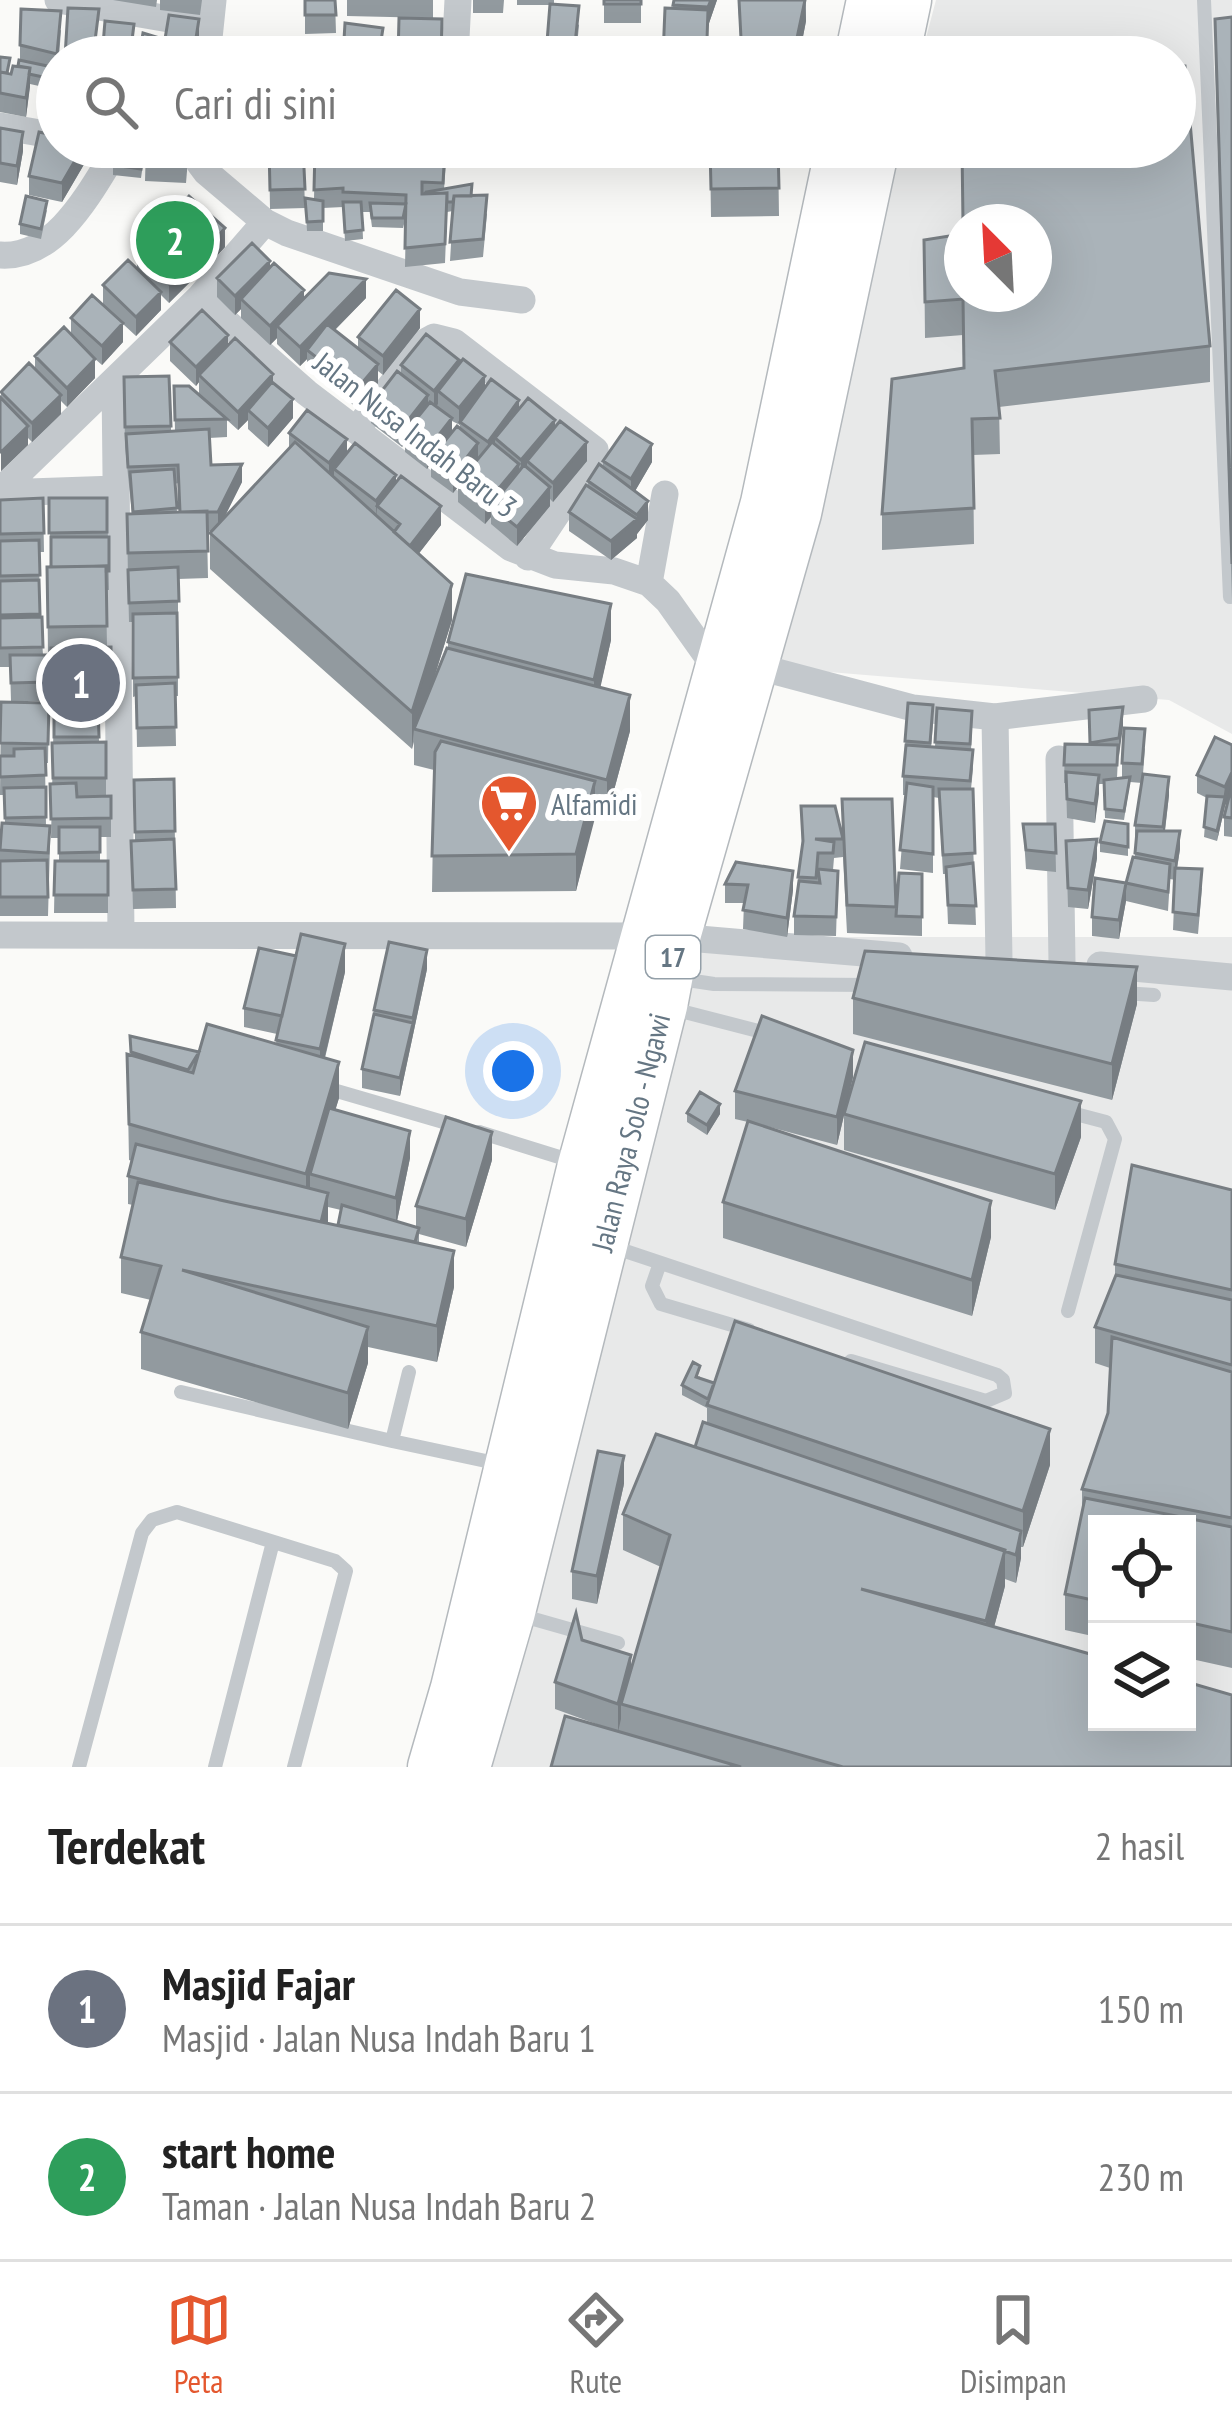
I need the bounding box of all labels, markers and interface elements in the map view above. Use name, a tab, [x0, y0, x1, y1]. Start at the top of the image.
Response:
search box	[36, 36, 1196, 168]
icon: search	[78, 69, 144, 135]
text: Cari di sini	[174, 73, 337, 131]
pin: 2	[136, 195, 214, 285]
north arrow	[944, 204, 1052, 312]
street label: Jalan Nusa Indah Baru 3	[306, 342, 525, 526]
pin: 1	[42, 638, 120, 728]
supermarket icon: Alfamidi	[478, 772, 540, 854]
place label: Alfamidi	[551, 784, 637, 823]
road number: 17	[646, 936, 700, 978]
street label: Jalan Raya Solo - Ngawi	[581, 1009, 678, 1256]
your location	[483, 1041, 543, 1101]
map controls	[1088, 1515, 1196, 1731]
button: locate	[1088, 1515, 1196, 1623]
button: layers	[1088, 1623, 1196, 1731]
text: Terdekat	[48, 1812, 205, 1878]
text: 2 hasil	[1095, 1820, 1184, 1871]
text: Masjid Fajar	[162, 1954, 355, 2012]
text: 1	[78, 1983, 96, 2034]
text: 150 m	[1098, 1983, 1184, 2034]
text: Masjid · Jalan Nusa Indah Baru 1	[162, 2012, 596, 2063]
text: start home	[162, 2122, 335, 2180]
text: 2	[78, 2151, 96, 2202]
text: 230 m	[1098, 2151, 1184, 2202]
text: Taman · Jalan Nusa Indah Baru 2	[162, 2180, 596, 2231]
tab: Peta	[166, 2287, 232, 2402]
tab: Rute	[563, 2287, 629, 2402]
tab: Disimpan	[960, 2287, 1066, 2402]

